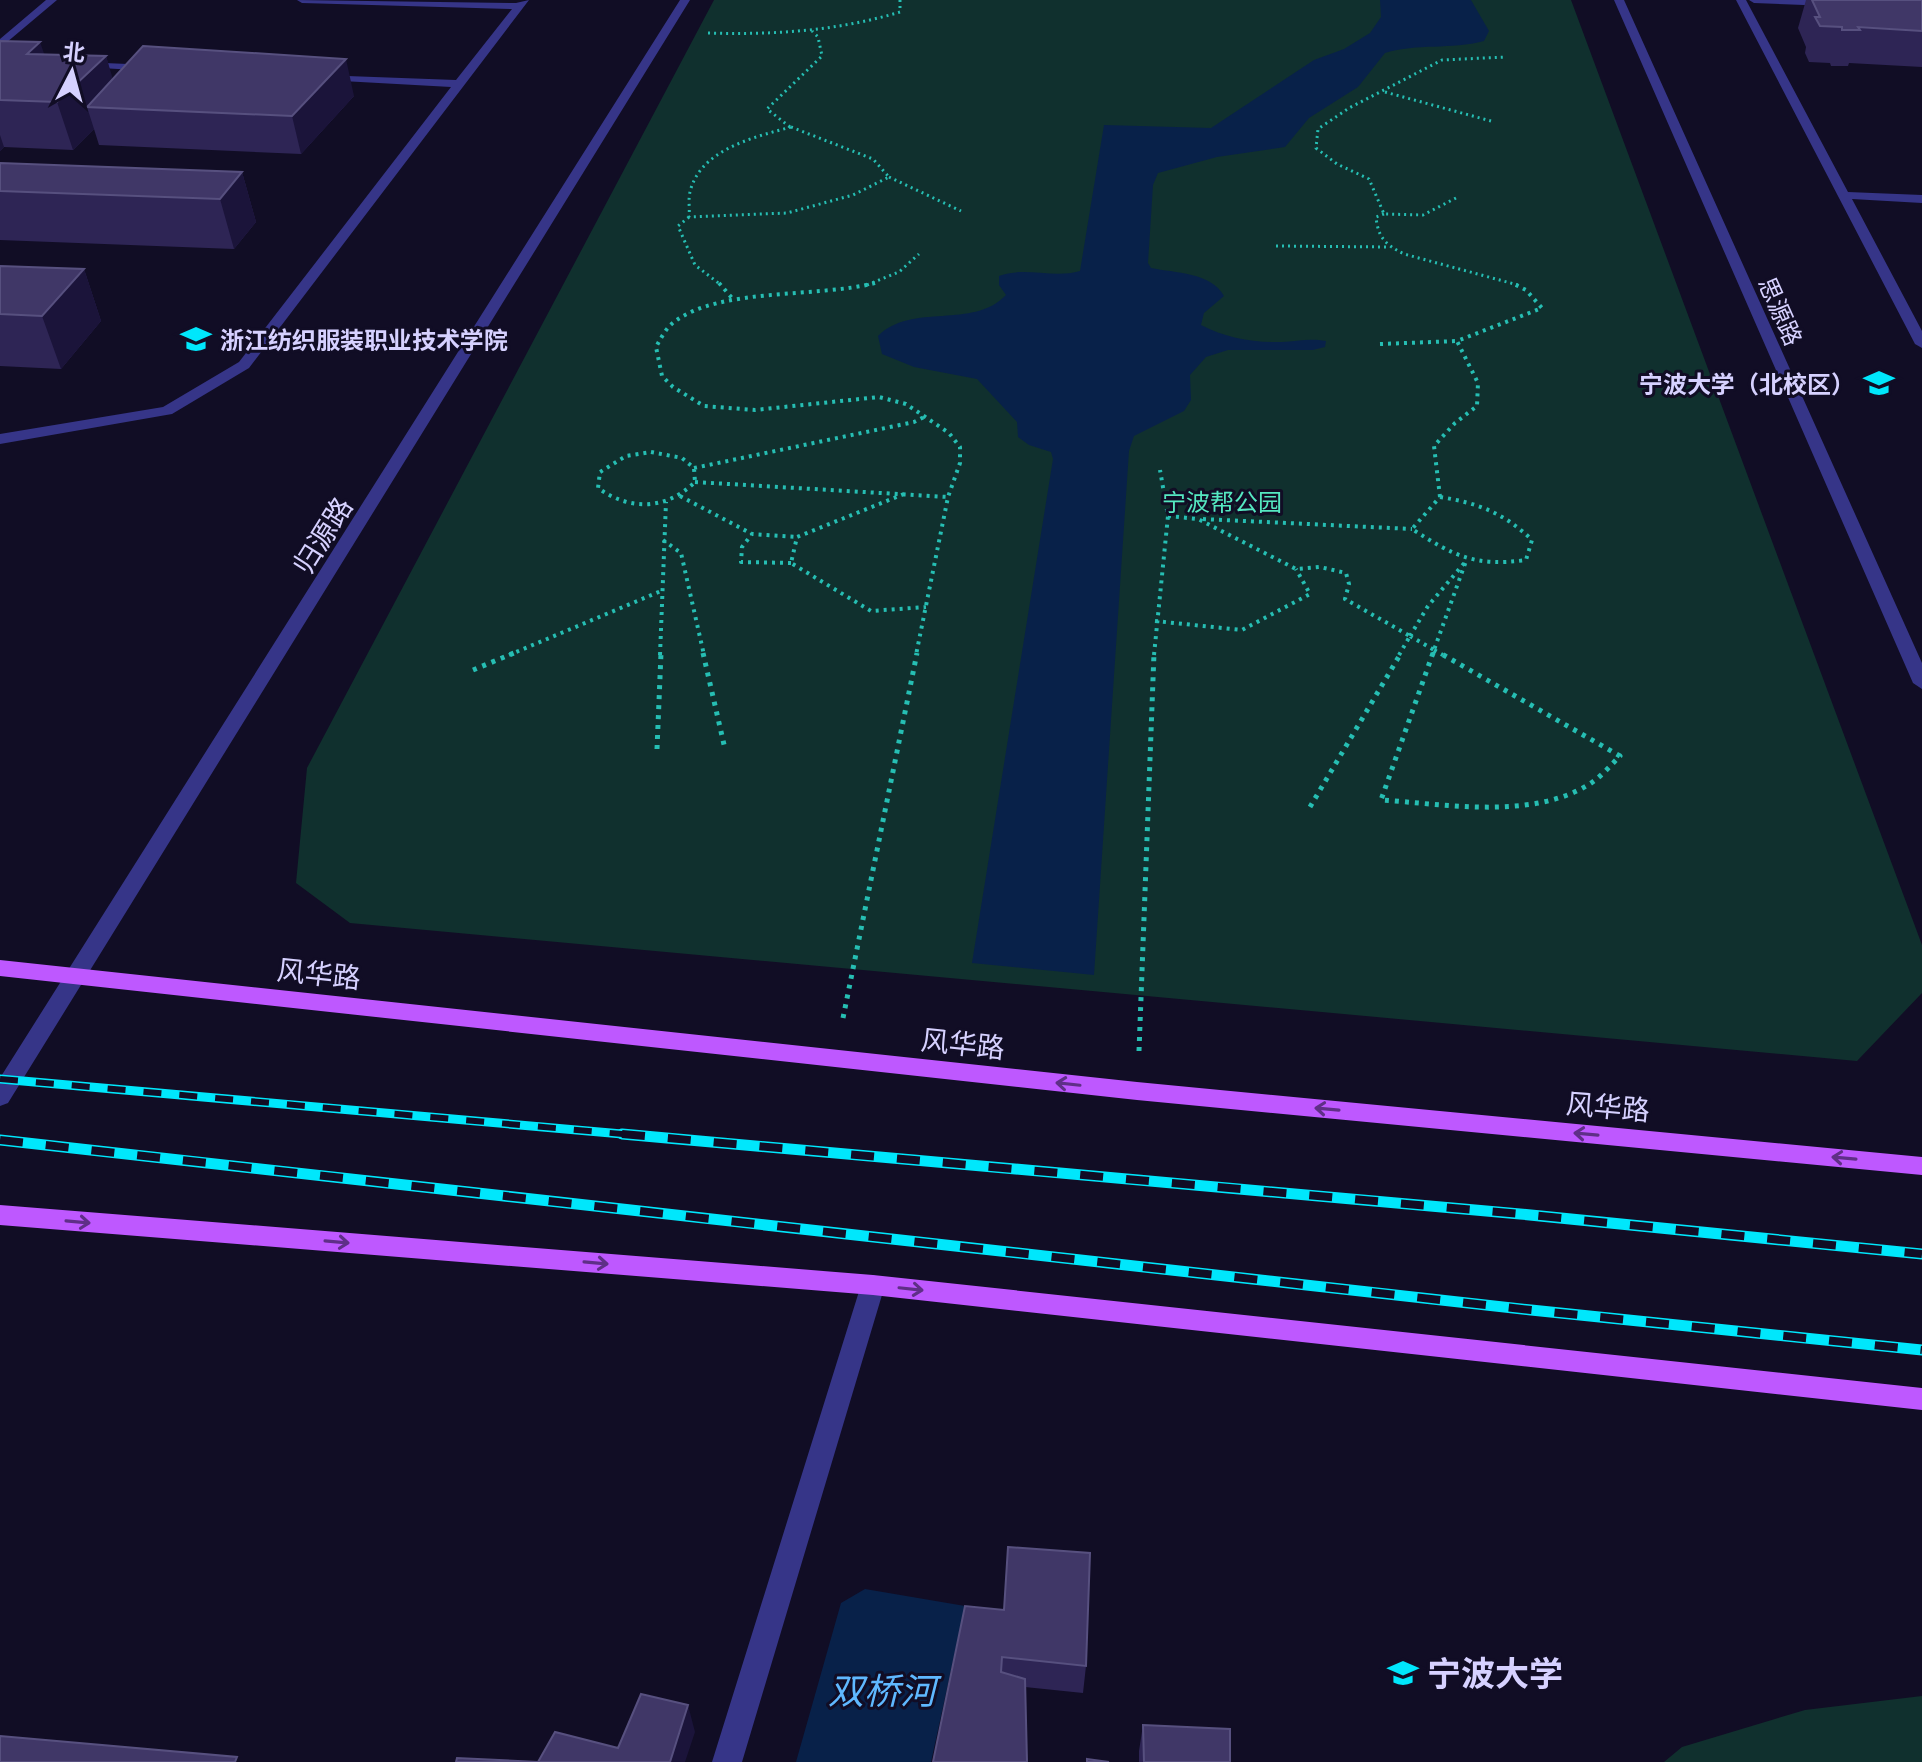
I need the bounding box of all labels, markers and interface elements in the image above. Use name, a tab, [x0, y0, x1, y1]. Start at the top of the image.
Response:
north arrow	[32, 32, 112, 112]
text: 北	[62, 36, 87, 68]
street label: 思源路	[1751, 271, 1811, 351]
school or university icon: 浙江纺织服装职业技术学院	[179, 322, 213, 356]
place label: 浙江纺织服装职业技术学院	[220, 323, 508, 356]
school or university icon: 宁波大学（北校区）	[1862, 366, 1896, 400]
place label: 宁波大学（北校区）	[1639, 367, 1855, 400]
park label: 宁波帮公园	[1162, 485, 1282, 518]
street label: 归源路	[284, 489, 360, 581]
street label: 风华路	[275, 950, 363, 996]
street label: 风华路	[919, 1020, 1007, 1066]
one-way arrow	[1055, 1076, 1082, 1091]
street label: 风华路	[1564, 1083, 1652, 1129]
one-way arrow	[1314, 1101, 1341, 1116]
one-way arrow	[1573, 1126, 1599, 1141]
one-way arrow	[1831, 1151, 1858, 1166]
one-way arrow	[64, 1215, 91, 1230]
one-way arrow	[323, 1235, 350, 1250]
one-way arrow	[582, 1256, 609, 1271]
one-way arrow	[897, 1282, 924, 1297]
place label: 宁波大学	[1427, 1650, 1563, 1696]
school or university icon: 宁波大学	[1386, 1656, 1420, 1690]
water label: 双桥河	[828, 1666, 942, 1715]

